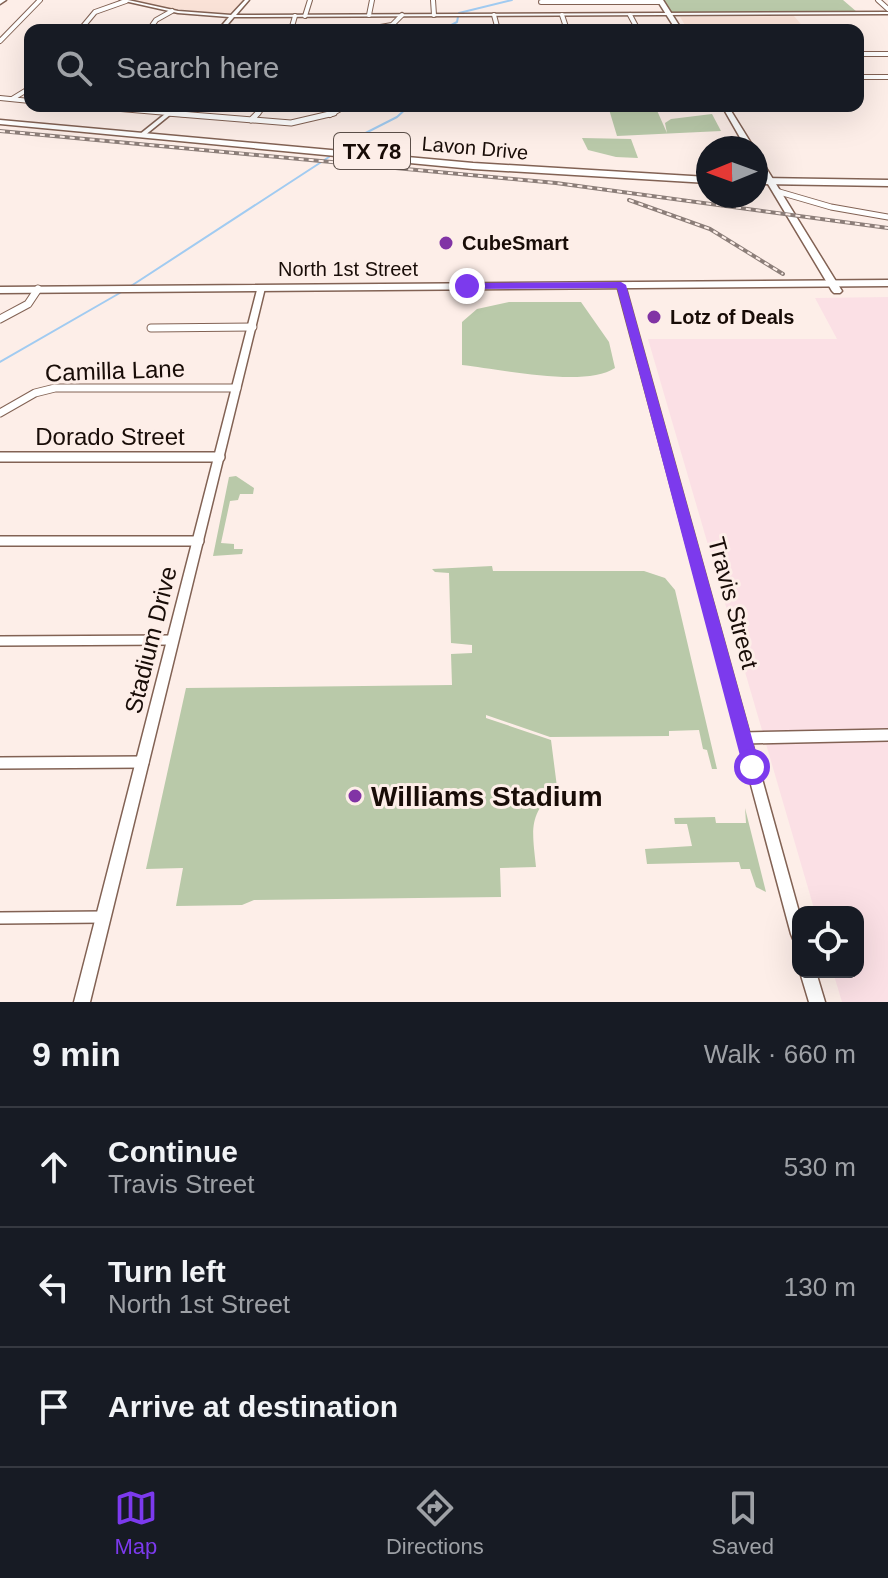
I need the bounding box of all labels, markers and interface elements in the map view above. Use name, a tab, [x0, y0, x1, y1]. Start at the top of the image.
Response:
search box	[24, 24, 864, 112]
icon: search	[52, 46, 96, 90]
text: Search here	[116, 51, 279, 84]
street label: Lavon Drive	[421, 132, 529, 164]
road number: TX 78	[334, 133, 410, 169]
north arrow	[696, 136, 768, 208]
place label: CubeSmart	[462, 232, 569, 254]
marker: CubeSmart	[437, 234, 455, 252]
street label: North 1st Street	[278, 258, 418, 280]
route end	[449, 268, 485, 304]
place label: Lotz of Deals	[670, 306, 794, 328]
marker: Lotz of Deals	[645, 308, 663, 326]
street label: Camilla Lane	[45, 355, 185, 386]
street label: Dorado Street	[35, 423, 185, 450]
street label: Travis Street	[703, 534, 764, 672]
street label: Stadium Drive	[119, 563, 182, 716]
route start	[734, 749, 770, 785]
place label: Williams Stadium	[371, 781, 603, 812]
marker: Williams Stadium	[346, 787, 364, 805]
map controls	[792, 906, 864, 978]
button: locate	[792, 906, 864, 978]
text: 9 min	[32, 1035, 121, 1073]
text: Walk · 660 m	[704, 1039, 856, 1069]
text: Continue	[108, 1135, 238, 1168]
icon: ahead	[32, 1145, 76, 1189]
text: 530 m	[784, 1152, 856, 1182]
text: Travis Street	[108, 1169, 254, 1199]
text: Turn left	[108, 1255, 226, 1288]
icon: left	[32, 1265, 76, 1309]
text: 130 m	[784, 1272, 856, 1302]
text: North 1st Street	[108, 1289, 290, 1319]
icon: arrive	[32, 1385, 76, 1429]
text: Arrive at destination	[108, 1390, 398, 1423]
tab: Map	[114, 1486, 158, 1560]
tab: Directions	[386, 1486, 484, 1560]
tab: Saved	[712, 1486, 774, 1560]

